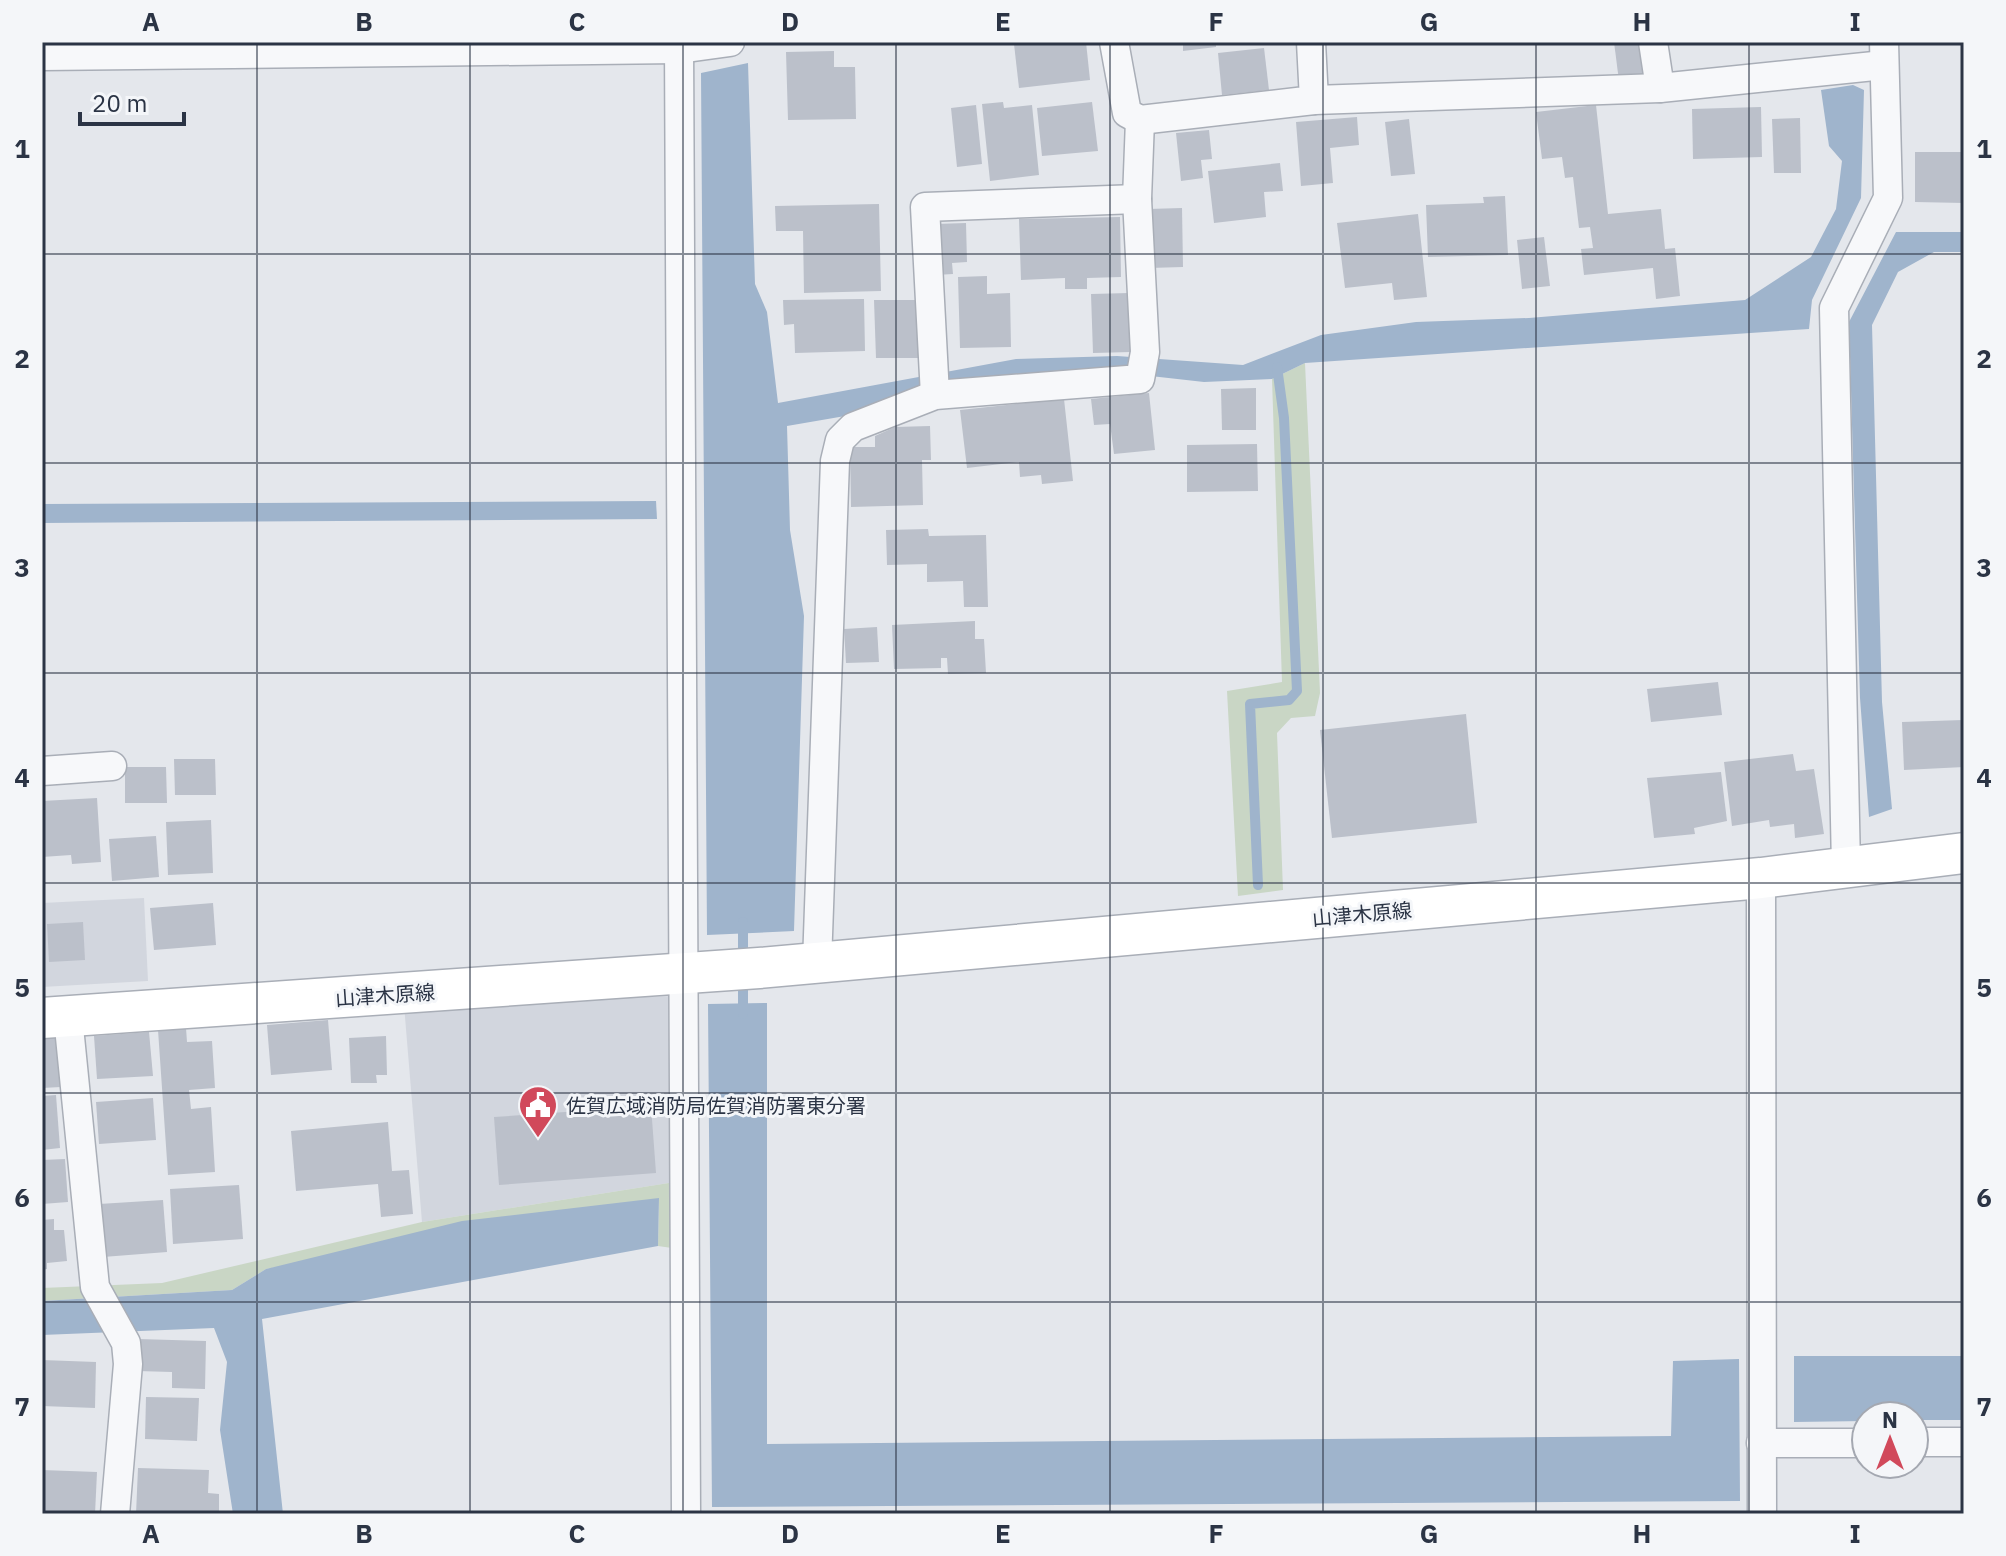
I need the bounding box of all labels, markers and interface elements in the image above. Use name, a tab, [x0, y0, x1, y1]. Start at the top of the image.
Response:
text: A	[142, 4, 160, 38]
text: B	[355, 4, 373, 38]
text: C	[569, 4, 586, 38]
text: D	[781, 4, 799, 38]
text: E	[995, 4, 1011, 38]
text: F	[1208, 4, 1224, 38]
text: G	[1420, 4, 1438, 38]
text: H	[1633, 4, 1651, 38]
text: I	[1849, 4, 1861, 38]
scale bar	[80, 76, 184, 126]
text: 20 m	[92, 87, 147, 119]
text: 1	[14, 131, 30, 165]
text: 1	[1976, 131, 1992, 165]
text: 2	[14, 341, 30, 375]
text: 2	[1976, 341, 1992, 375]
text: 3	[14, 550, 30, 584]
text: 3	[1976, 550, 1992, 584]
text: 4	[14, 760, 30, 794]
text: 4	[1976, 760, 1992, 794]
street label: 山津木原線	[1311, 896, 1413, 932]
text: 5	[14, 970, 30, 1004]
text: 5	[1976, 970, 1992, 1004]
street label: 山津木原線	[334, 978, 436, 1012]
public building icon: 佐賀広域消防局佐賀消防署東分署	[517, 1084, 559, 1139]
place label: 佐賀広域消防局佐賀消防署東分署	[566, 1092, 866, 1119]
text: 6	[14, 1180, 30, 1214]
text: 6	[1976, 1180, 1992, 1214]
text: 7	[14, 1389, 30, 1423]
text: 7	[1976, 1389, 1992, 1423]
north arrow	[1850, 1400, 1930, 1480]
text: N	[1882, 1405, 1898, 1434]
text: A	[142, 1516, 160, 1550]
text: B	[355, 1516, 373, 1550]
text: C	[569, 1516, 586, 1550]
text: D	[781, 1516, 799, 1550]
text: E	[995, 1516, 1011, 1550]
text: F	[1208, 1516, 1224, 1550]
text: G	[1420, 1516, 1438, 1550]
text: H	[1633, 1516, 1651, 1550]
text: I	[1849, 1516, 1861, 1550]

